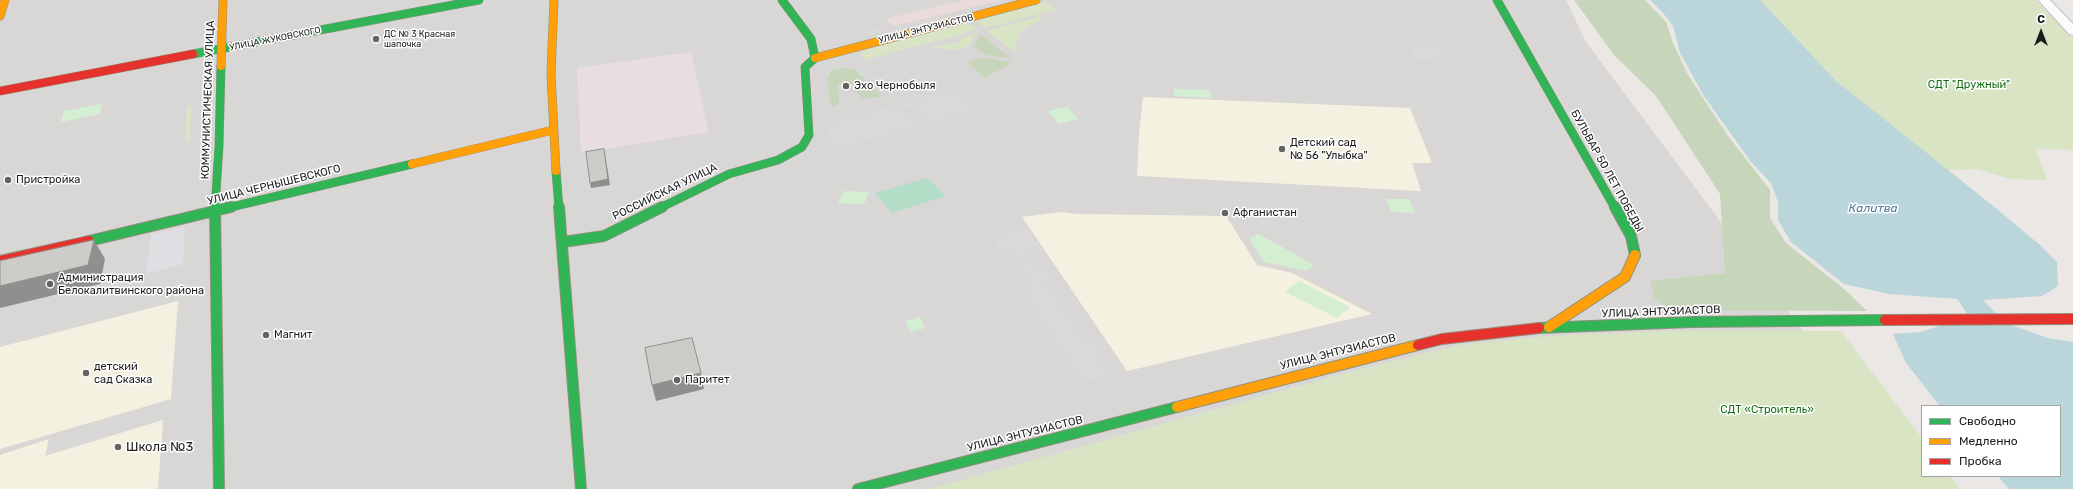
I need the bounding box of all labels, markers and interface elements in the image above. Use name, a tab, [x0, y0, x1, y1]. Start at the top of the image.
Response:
street label: УЛИЦА ЭНТУЗИАСТОВ	[878, 12, 974, 46]
north arrow	[2021, 12, 2061, 52]
text: С	[2037, 13, 2045, 26]
street label: КОММУНИСТИЧЕСКАЯ УЛИЦА	[199, 20, 217, 180]
street label: УЛИЦА ЖУКОВСКОГО	[228, 25, 322, 53]
place label: ДС № 3 Красная шапочка	[384, 29, 455, 50]
marker: ДС № 3 Красная шапочка	[371, 34, 381, 44]
park label: СДТ "Дружный"	[1928, 78, 2010, 92]
place label: Эхо Чернобыля	[854, 79, 935, 93]
marker: Эхо Чернобыля	[841, 81, 851, 91]
street label: БУЛЬВАР 50 ЛЕТ ПОБЕДЫ	[1568, 108, 1646, 234]
place label: Детский сад № 56 "Улыбка"	[1290, 136, 1368, 162]
marker: Детский сад № 56 "Улыбка"	[1277, 144, 1287, 154]
street label: РОССИЙСКАЯ УЛИЦА	[611, 161, 719, 223]
street label: УЛИЦА ЧЕРНЫШЕВСКОГО	[206, 162, 342, 208]
place label: Пристройка	[16, 173, 80, 187]
marker: Пристройка	[3, 175, 13, 185]
water label: Калитва	[1849, 202, 1897, 216]
place label: Афганистан	[1233, 206, 1297, 220]
marker: Афганистан	[1220, 208, 1230, 218]
place label: Администрация Белокалитвинского района	[58, 271, 204, 297]
marker: Администрация Белокалитвинского района	[45, 279, 55, 289]
street label: УЛИЦА ЭНТУЗИАСТОВ	[1601, 303, 1721, 321]
place label: Магнит	[274, 328, 313, 342]
marker: Магнит	[261, 330, 271, 340]
street label: УЛИЦА ЭНТУЗИАСТОВ	[1279, 331, 1397, 373]
place label: детский сад Сказка	[94, 360, 152, 386]
marker: детский сад Сказка	[81, 368, 91, 378]
place label: Паритет	[685, 373, 730, 387]
marker: Паритет	[672, 375, 682, 385]
park label: СДТ «Строитель»	[1720, 403, 1814, 417]
legend	[1921, 405, 2061, 477]
street label: УЛИЦА ЭНТУЗИАСТОВ	[966, 413, 1084, 455]
text: Свободно	[1959, 414, 2016, 428]
text: Медленно	[1959, 434, 2018, 448]
place label: Школа №3	[126, 439, 193, 455]
marker: Школа №3	[113, 442, 123, 452]
text: Пробка	[1959, 454, 2002, 468]

